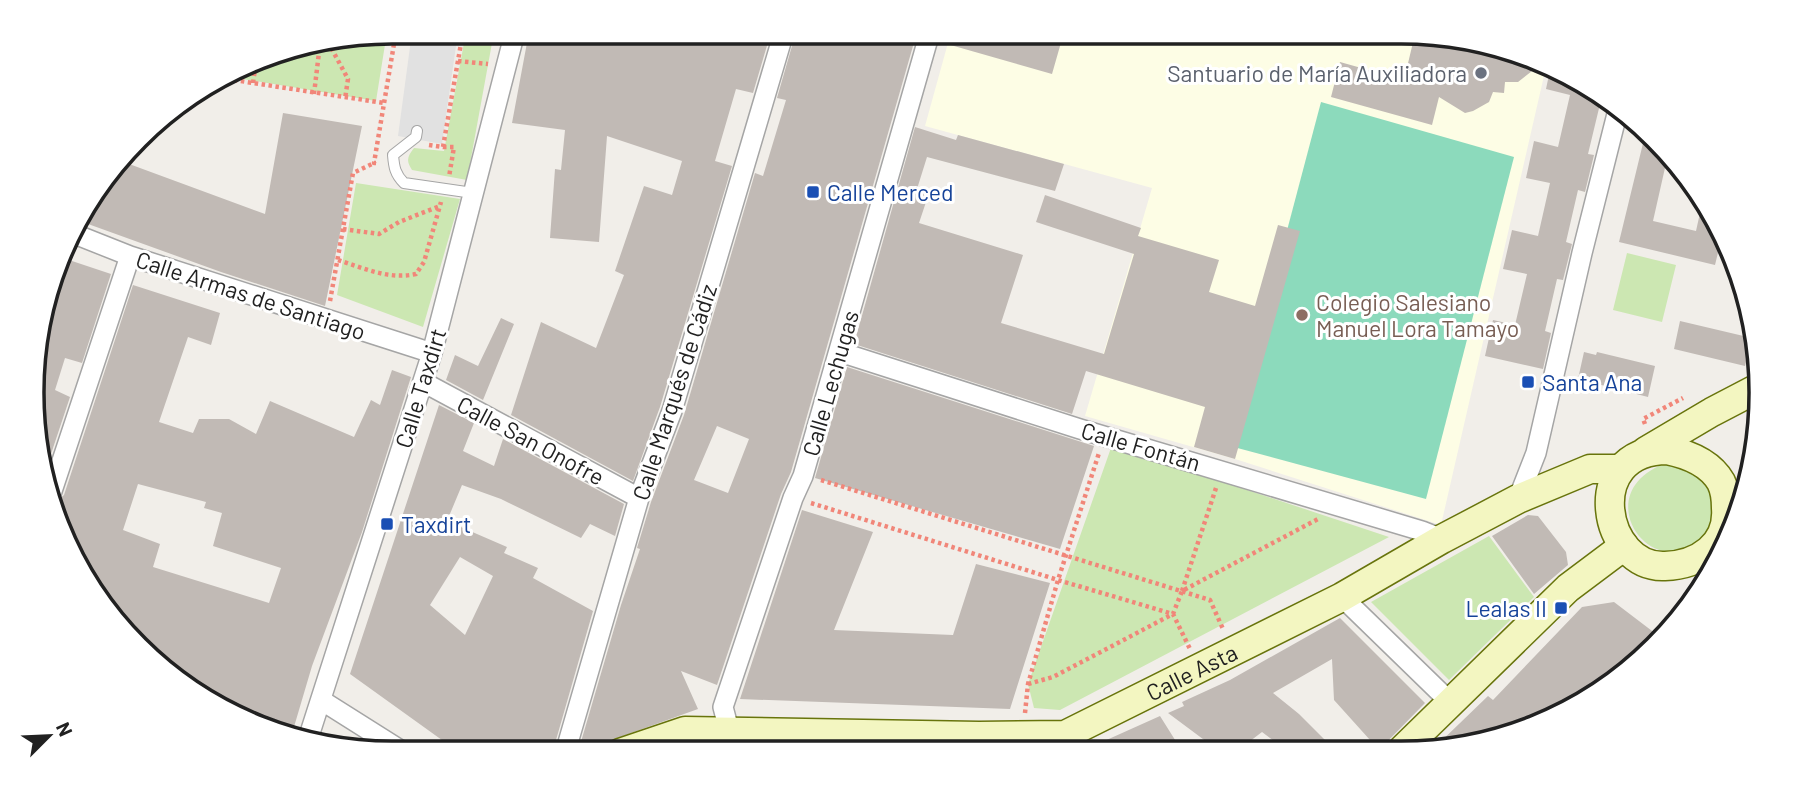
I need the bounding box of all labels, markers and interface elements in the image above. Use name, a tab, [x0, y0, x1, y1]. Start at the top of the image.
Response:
place label: Santuario de María Auxiliadora	[1167, 59, 1467, 87]
marker: Santuario de María Auxiliadora	[1473, 65, 1489, 81]
place label: Calle Merced	[827, 178, 954, 206]
marker: Calle Merced	[805, 184, 821, 200]
street label: Calle Armas de Santiago	[133, 245, 369, 345]
street label: Calle Marqués de Cádiz	[626, 280, 722, 504]
place label: Colegio Salesiano Manuel Lora Tamayo	[1316, 288, 1519, 342]
street label: Calle Lechugas	[796, 307, 864, 459]
marker: Colegio Salesiano Manuel Lora Tamayo	[1294, 307, 1310, 323]
street label: Calle Taxdirt	[389, 325, 451, 451]
place label: Santa Ana	[1542, 368, 1642, 396]
marker: Santa Ana	[1520, 374, 1536, 390]
street label: Calle San Onofre	[453, 389, 609, 491]
street label: Calle Fontán	[1078, 416, 1204, 476]
place label: Taxdirt	[401, 510, 471, 538]
marker: Taxdirt	[379, 516, 395, 532]
place label: Lealas II	[1465, 594, 1547, 622]
marker: Lealas II	[1553, 600, 1569, 616]
street label: Calle Asta	[1141, 638, 1242, 706]
north arrow	[14, 701, 84, 771]
text: N	[52, 718, 78, 739]

